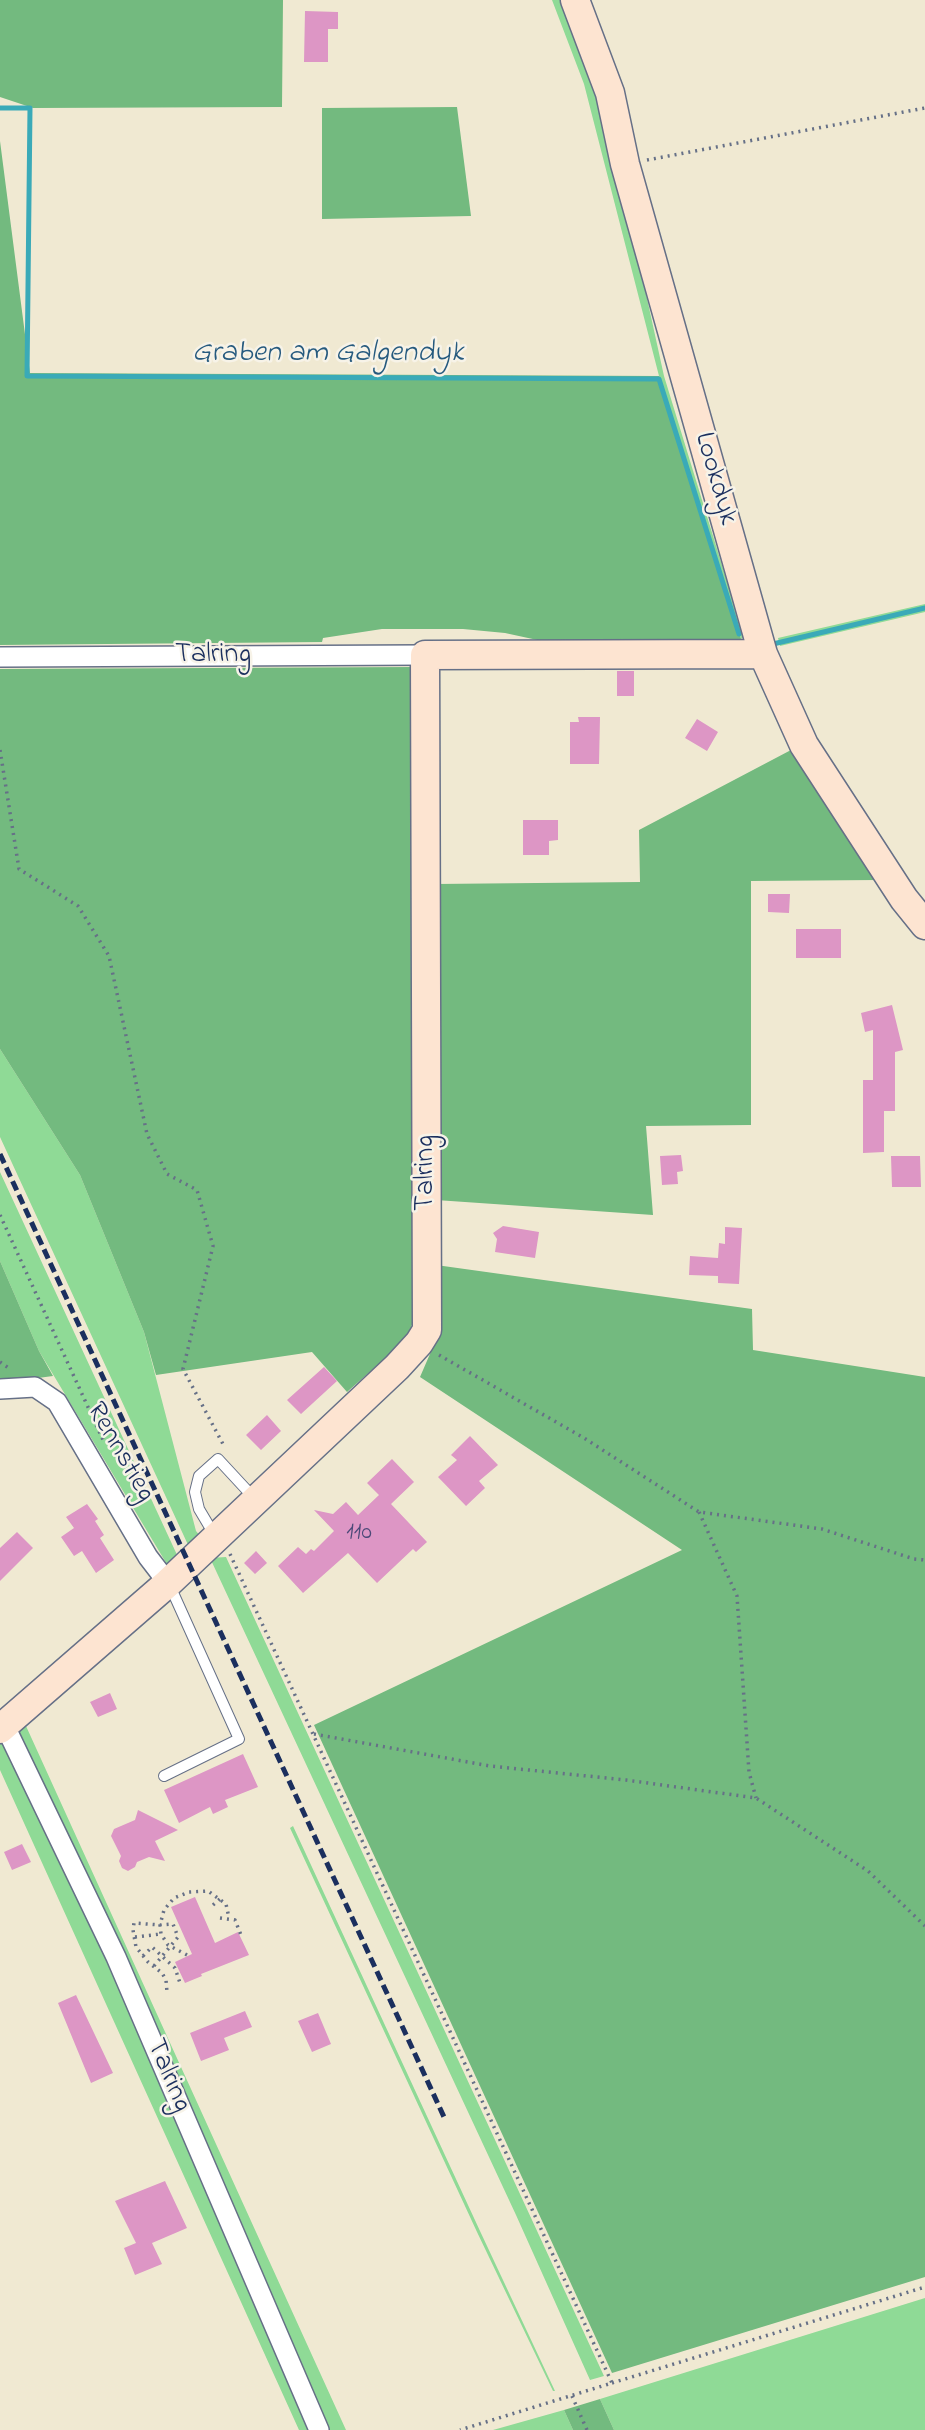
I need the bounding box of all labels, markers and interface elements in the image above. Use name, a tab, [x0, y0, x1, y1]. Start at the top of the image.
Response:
water label: Graben am Galgendyk	[192, 337, 464, 373]
street label: Lookdyk	[685, 429, 743, 529]
street label: Talring	[175, 639, 251, 673]
street label: Talring	[410, 1135, 444, 1211]
street label: Rennstieg	[77, 1397, 161, 1509]
house number: 110	[346, 1520, 372, 1548]
street label: Talring	[137, 2034, 197, 2118]

